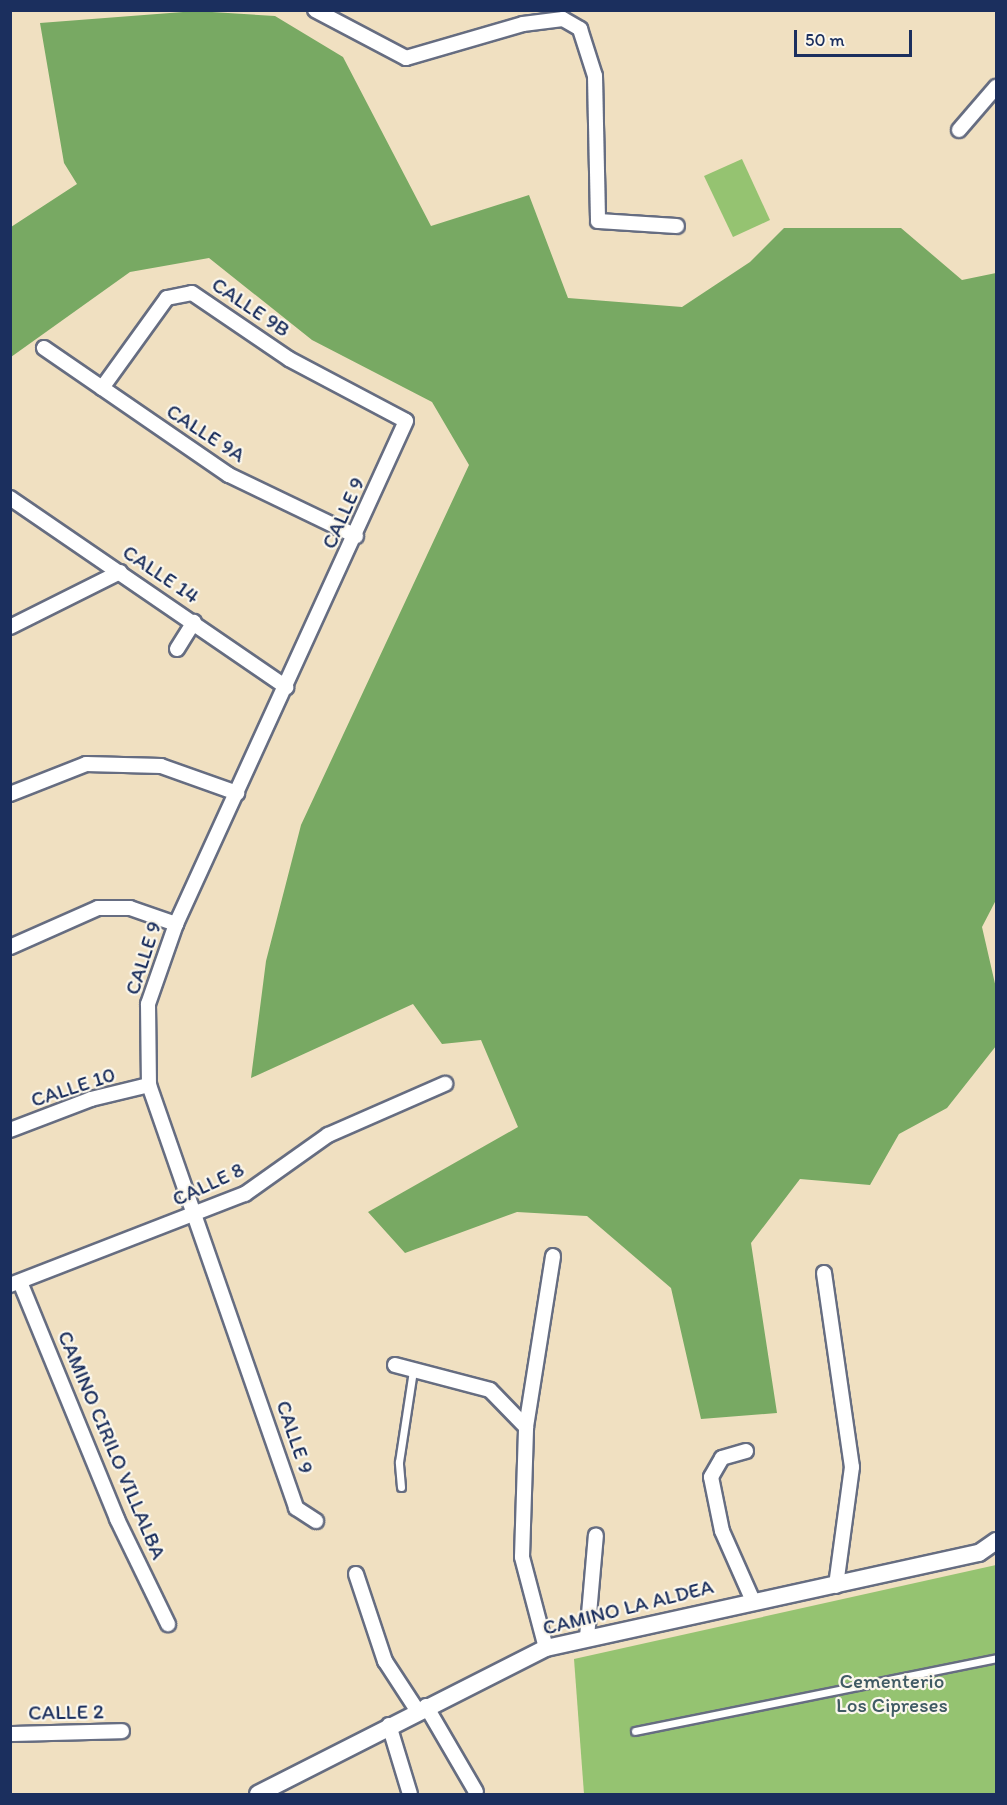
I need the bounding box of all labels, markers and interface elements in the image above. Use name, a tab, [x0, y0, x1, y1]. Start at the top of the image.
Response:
scale bar	[797, 18, 916, 56]
text: 50 m	[805, 29, 845, 51]
street label: CALLE 9B	[207, 272, 295, 342]
street label: CALLE 9A	[162, 398, 250, 468]
street label: CALLE 9	[316, 473, 370, 553]
street label: CALLE 14	[118, 539, 204, 609]
street label: CALLE 9	[119, 918, 167, 998]
street label: CALLE 10	[28, 1062, 118, 1112]
street label: CALLE 8	[168, 1156, 248, 1212]
street label: CAMINO CIRILO VILLALBA	[52, 1327, 172, 1563]
street label: CALLE 9	[271, 1397, 319, 1477]
street label: CAMINO LA ALDEA	[540, 1574, 716, 1640]
park label: Cementerio Los Cipreses	[836, 1668, 948, 1718]
street label: CALLE 2	[28, 1699, 104, 1725]

